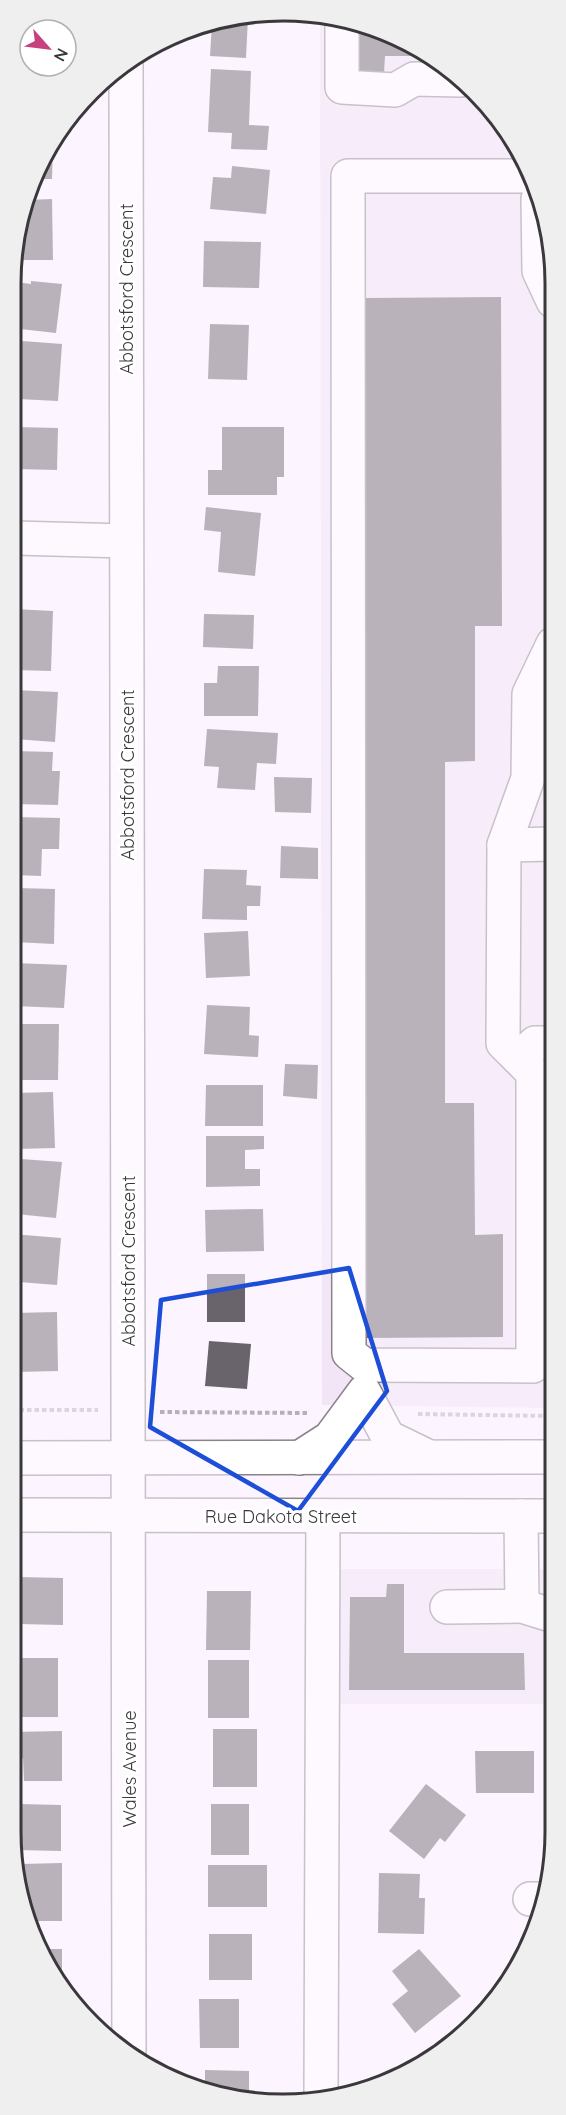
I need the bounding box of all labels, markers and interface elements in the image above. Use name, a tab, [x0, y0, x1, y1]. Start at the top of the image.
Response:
north arrow	[18, 18, 78, 78]
text: N	[50, 45, 73, 65]
street label: Abbotsford Crescent	[115, 203, 138, 375]
street label: Abbotsford Crescent	[116, 689, 139, 861]
street label: Abbotsford Crescent	[117, 1175, 140, 1347]
street label: Rue Dakota Street	[205, 1505, 357, 1528]
street label: Wales Avenue	[118, 1710, 141, 1828]

